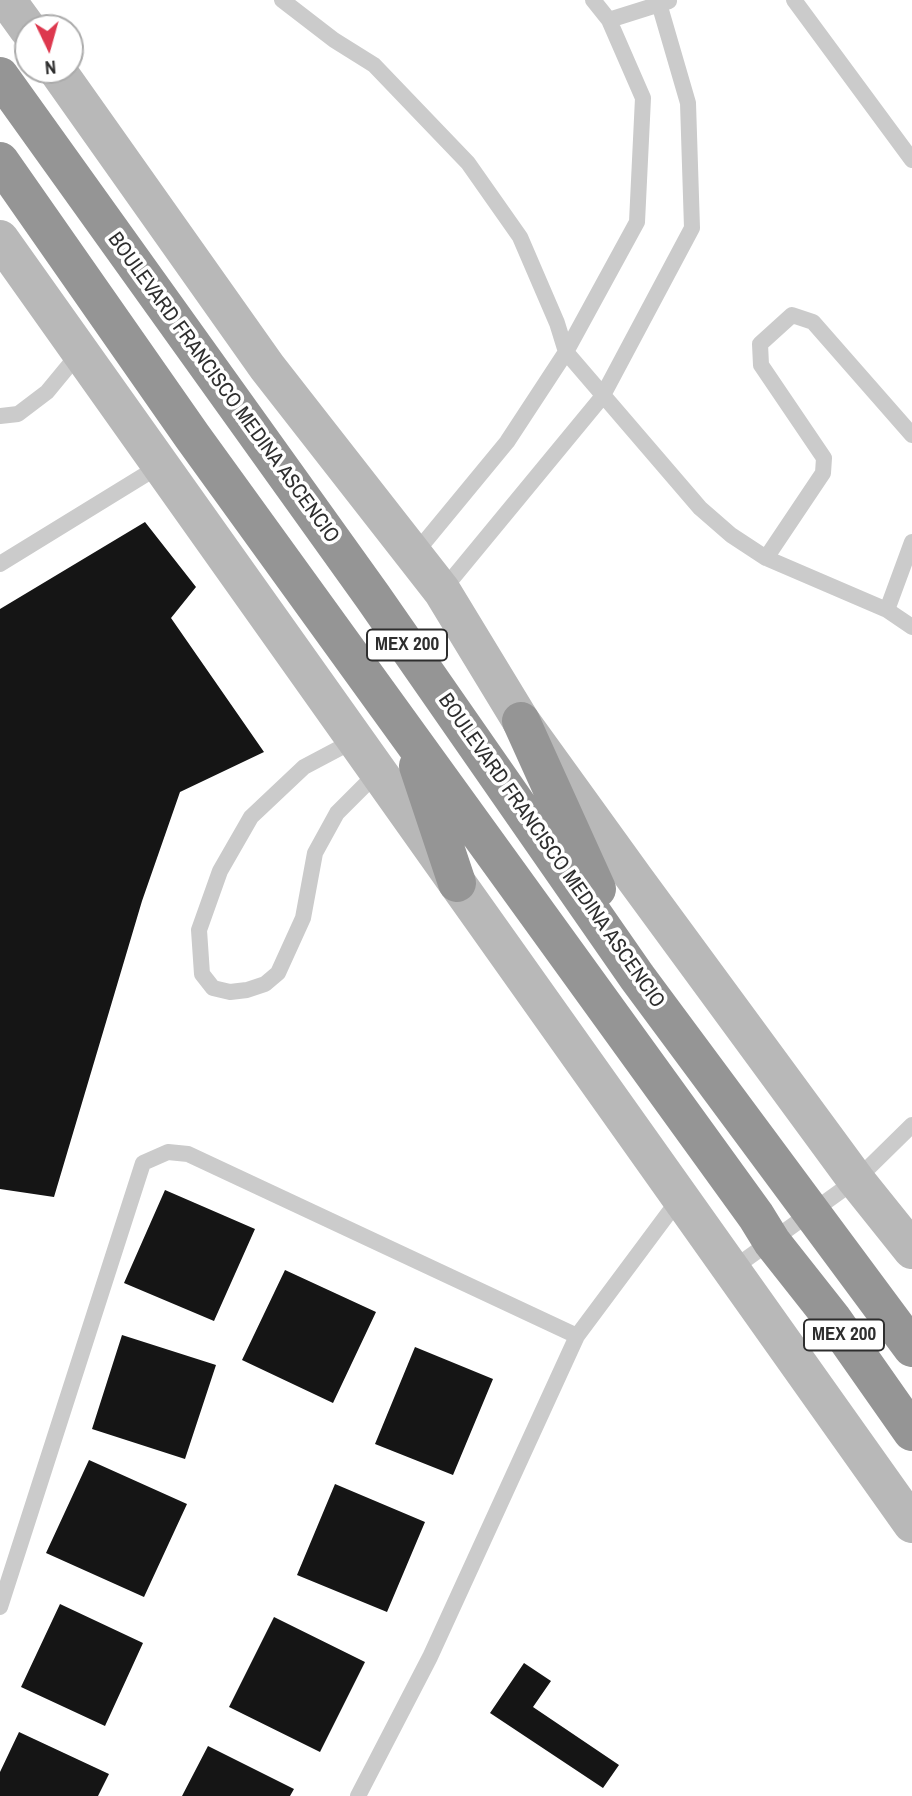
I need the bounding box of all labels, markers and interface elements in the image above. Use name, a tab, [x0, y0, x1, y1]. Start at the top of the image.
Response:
north arrow	[14, 14, 84, 84]
text: N	[44, 54, 57, 81]
street label: BOULEVARD FRANCISCO MEDINA ASCENCIO	[102, 228, 344, 548]
road number: MEX 200	[367, 630, 447, 660]
street label: BOULEVARD FRANCISCO MEDINA ASCENCIO	[432, 689, 670, 1013]
road number: MEX 200	[804, 1320, 884, 1350]

